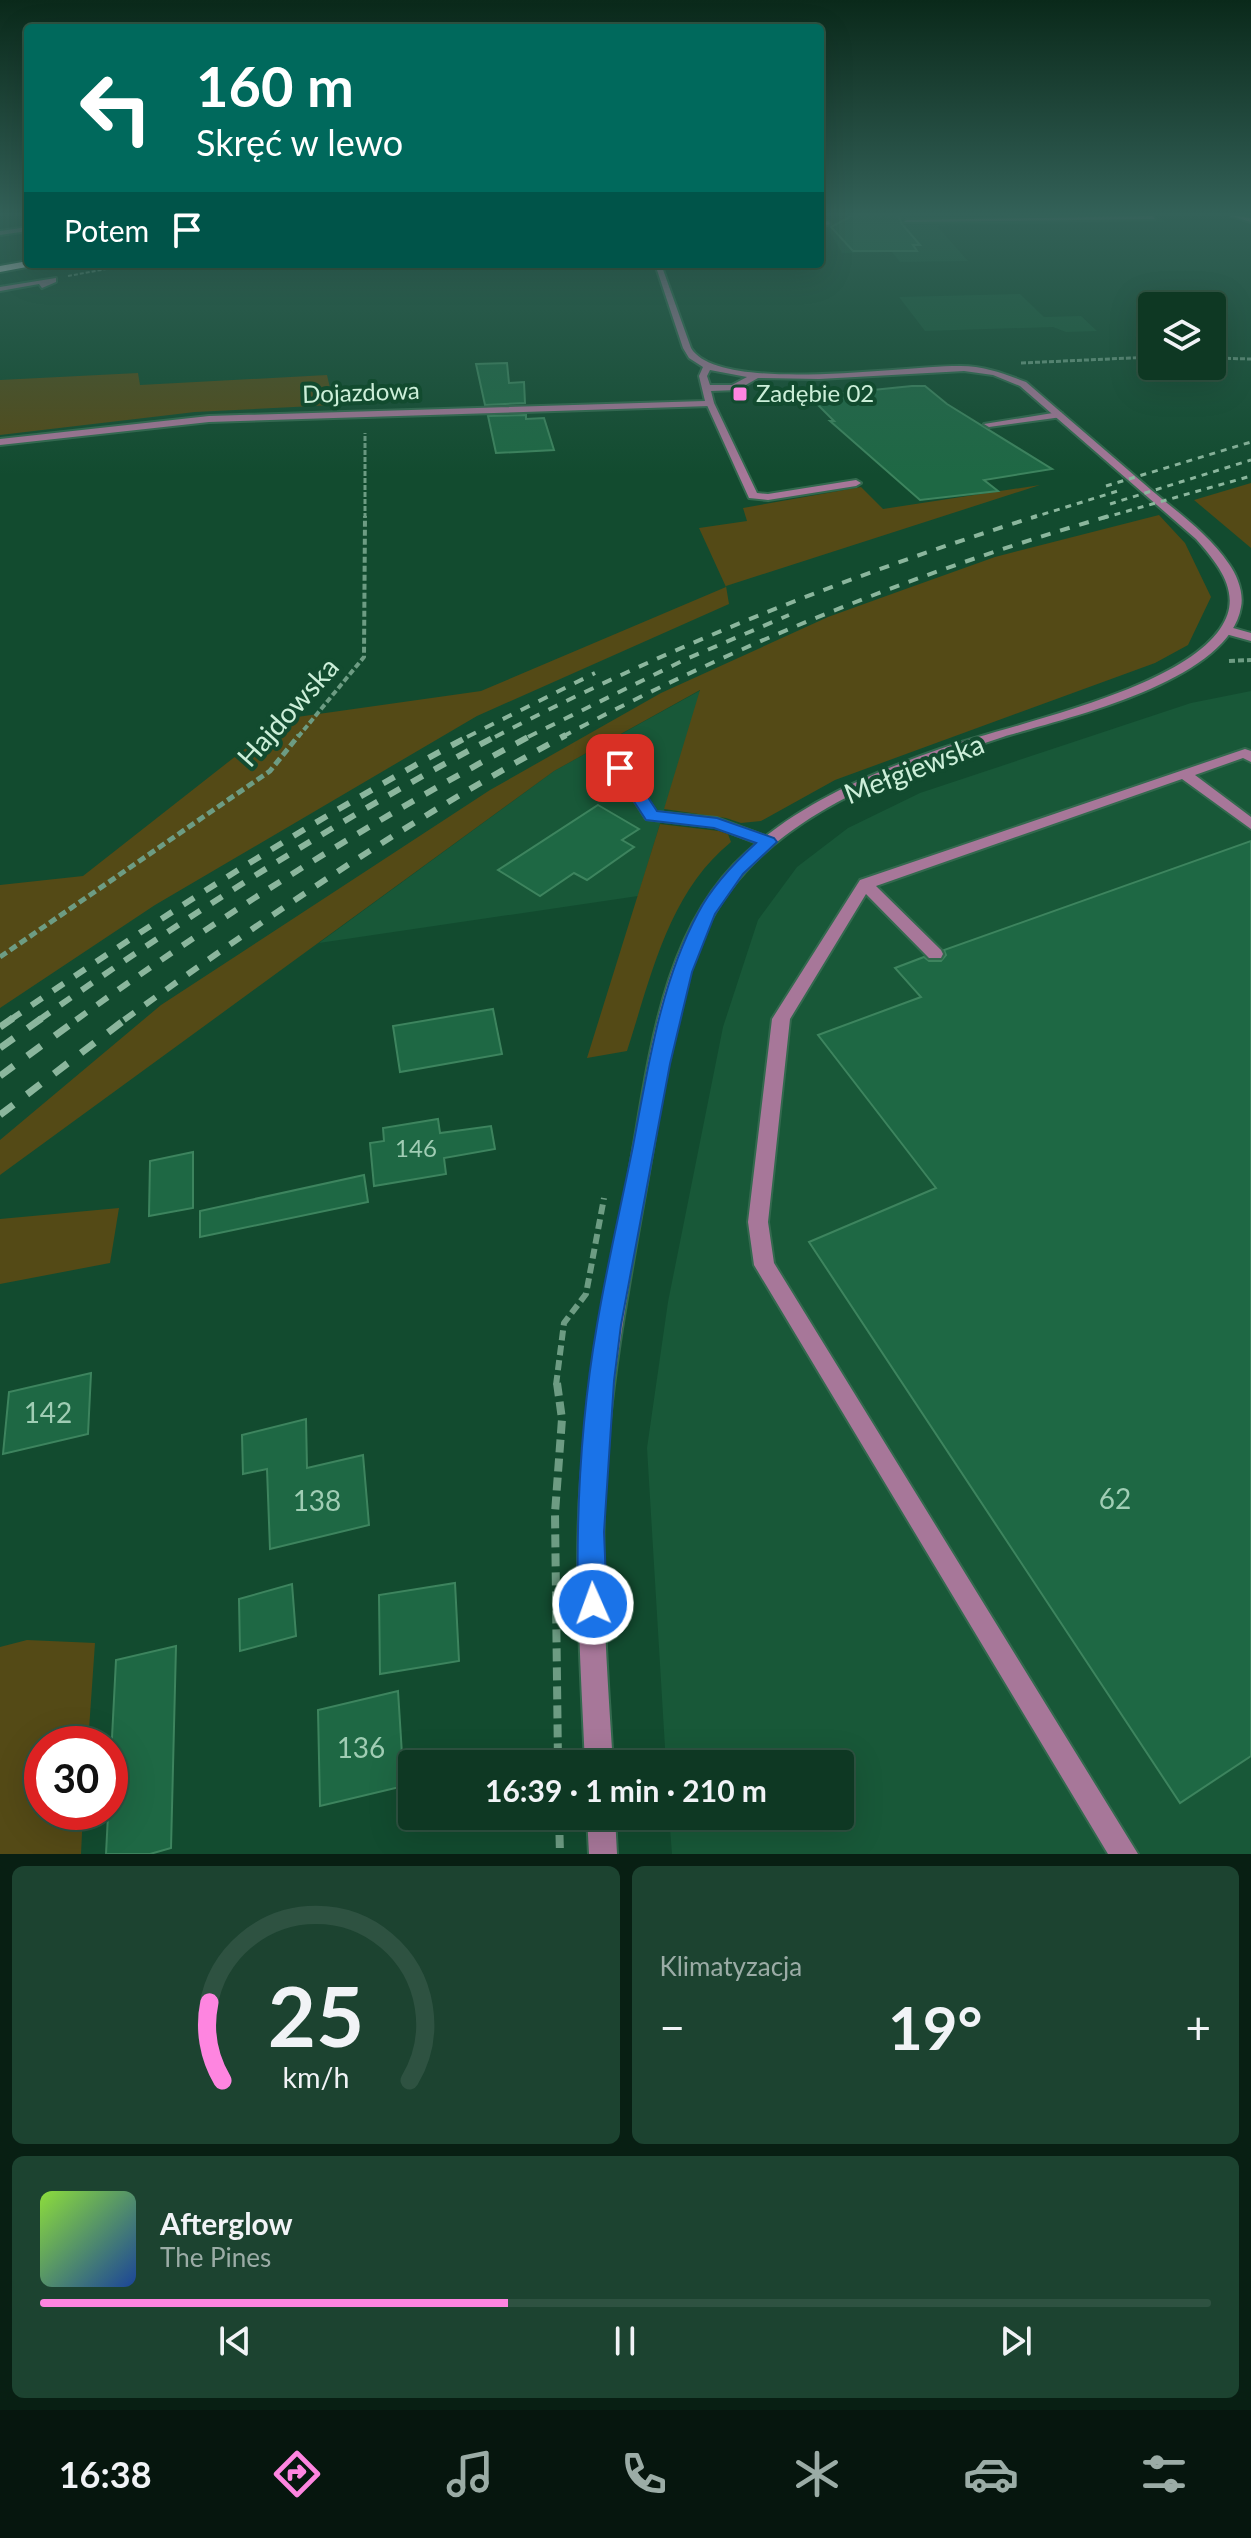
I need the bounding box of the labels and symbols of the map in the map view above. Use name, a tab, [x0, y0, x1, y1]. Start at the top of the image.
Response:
street label: Dojazdowa	[302, 375, 420, 408]
place label: Zadębie 02	[756, 378, 874, 407]
marker: Zadębie 02	[731, 385, 749, 403]
street label: Hajdowska	[229, 650, 345, 773]
street label: Mełgiewska	[839, 726, 988, 810]
pin	[586, 734, 654, 802]
house number: 146	[395, 1133, 437, 1162]
house number: 142	[24, 1395, 72, 1429]
house number: 62	[1099, 1481, 1131, 1515]
house number: 138	[293, 1483, 341, 1517]
position arrow	[551, 1562, 635, 1646]
speed limit sign: 30	[24, 1726, 128, 1830]
house number: 136	[337, 1730, 385, 1764]

